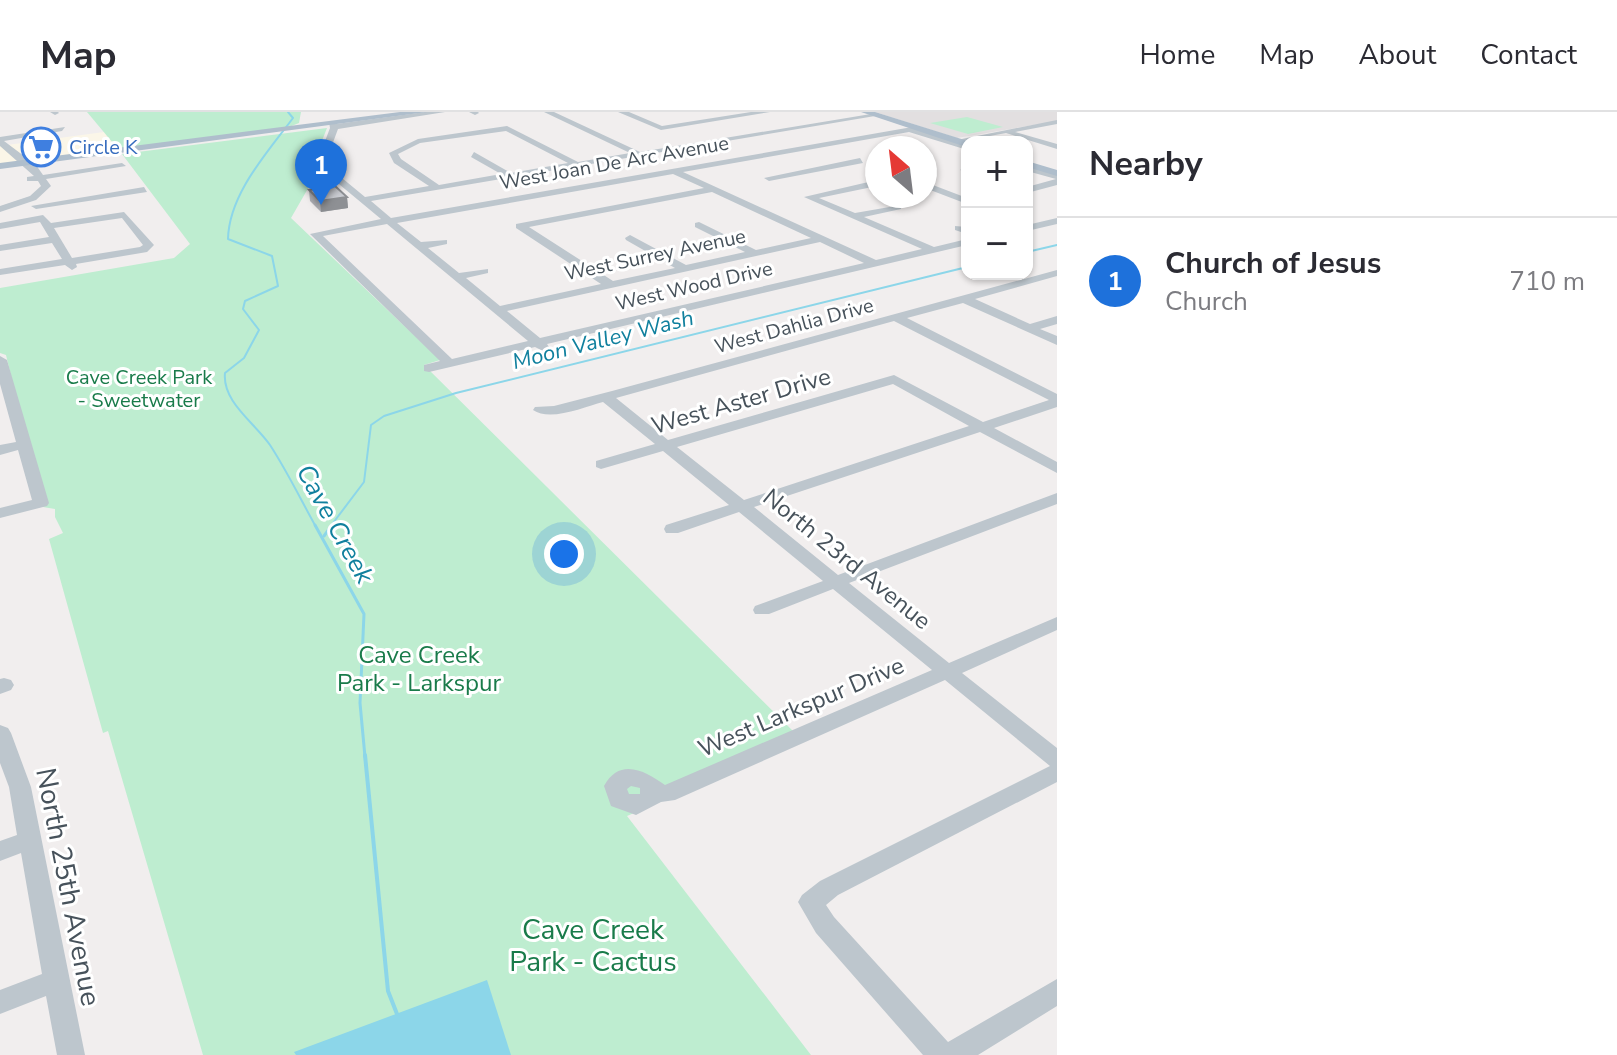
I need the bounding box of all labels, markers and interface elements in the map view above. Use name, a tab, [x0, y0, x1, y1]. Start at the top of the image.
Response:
text: Map	[40, 30, 117, 81]
text: Home	[1140, 36, 1215, 74]
text: Map	[1259, 36, 1314, 74]
text: About	[1358, 36, 1436, 74]
text: Contact	[1480, 36, 1577, 74]
supermarket icon: Circle K	[20, 126, 62, 168]
street label: West Joan De Arc Avenue	[497, 130, 731, 196]
place label: Circle K	[69, 134, 138, 161]
north arrow	[865, 136, 937, 208]
map controls	[961, 136, 1033, 280]
button: +	[961, 136, 1033, 208]
pin: 1	[295, 139, 347, 205]
text: Nearby	[1089, 141, 1203, 187]
button: −	[961, 208, 1033, 280]
street label: West Surrey Avenue	[562, 223, 748, 287]
text: Church of Jesus	[1165, 243, 1381, 284]
street label: West Wood Drive	[613, 255, 775, 317]
text: 1	[1107, 264, 1123, 299]
text: 710 m	[1509, 264, 1585, 299]
text: Church	[1165, 284, 1248, 319]
street label: West Dahlia Drive	[711, 292, 877, 360]
water label: Moon Valley Wash	[509, 303, 697, 377]
street label: West Aster Drive	[648, 360, 834, 442]
park label: Cave Creek Park - Sweetwater	[66, 364, 213, 414]
water label: Cave Creek	[288, 458, 383, 591]
street label: North 23rd Avenue	[756, 481, 938, 637]
your location	[544, 534, 584, 574]
park label: Cave Creek Park - Larkspur	[337, 639, 501, 699]
street label: West Larkspur Drive	[693, 649, 909, 765]
street label: North 25th Avenue	[26, 765, 110, 1009]
park label: Cave Creek Park - Cactus	[509, 911, 677, 981]

